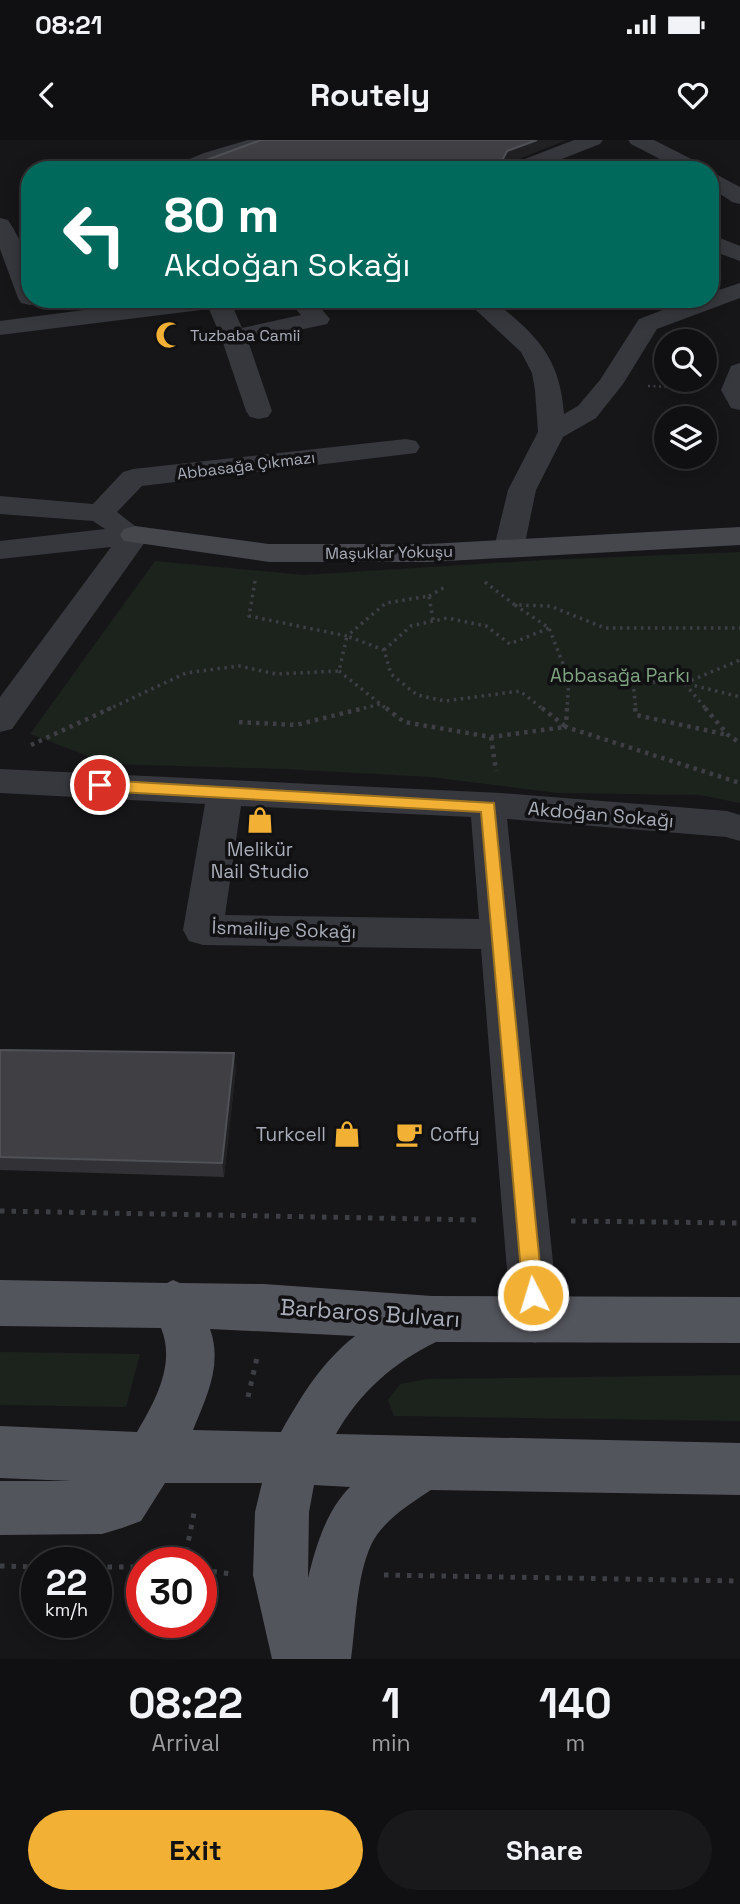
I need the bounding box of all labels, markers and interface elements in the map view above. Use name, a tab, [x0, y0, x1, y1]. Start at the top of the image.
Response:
text: 08:21	[35, 8, 102, 42]
text: Routely	[310, 75, 430, 115]
icon: back	[28, 76, 66, 114]
icon: heart	[674, 76, 712, 114]
text: 80 m	[164, 184, 279, 246]
icon: left	[49, 189, 140, 280]
text: Akdoğan Sokağı	[164, 245, 410, 285]
mosque icon: Tuzbaba Camii	[154, 320, 184, 350]
place label: Tuzbaba Camii	[190, 325, 301, 346]
map controls	[654, 329, 717, 469]
button: search	[654, 329, 717, 392]
button: layers	[654, 406, 717, 469]
street label: Abbasağa Çıkmazı	[176, 447, 316, 484]
street label: Maşuklar Yokuşu	[325, 541, 453, 564]
park label: Abbasağa Parkı	[550, 663, 690, 688]
pin	[70, 755, 130, 815]
icon: arrive	[81, 766, 119, 804]
street label: Akdoğan Sokağı	[527, 796, 675, 833]
shop icon: Melikür Nail Studio	[245, 805, 275, 835]
place label: Melikür Nail Studio	[211, 837, 309, 884]
street label: İsmailiye Sokağı	[211, 914, 357, 945]
shop icon: Turkcell	[332, 1119, 362, 1149]
cafe icon: Coffy	[394, 1119, 424, 1149]
place label: Turkcell	[256, 1122, 326, 1147]
place label: Coffy	[430, 1122, 480, 1147]
position arrow	[496, 1258, 570, 1332]
street label: Barbaros Bulvarı	[279, 1292, 461, 1334]
speed limit sign: 30	[126, 1547, 217, 1638]
text: 22	[46, 1561, 87, 1605]
text: km/h	[45, 1598, 88, 1621]
text: 08:22	[128, 1677, 243, 1730]
text: 1	[381, 1677, 400, 1730]
text: 140	[539, 1677, 612, 1730]
text: Arrival	[151, 1728, 220, 1758]
text: min	[371, 1728, 411, 1758]
text: m	[565, 1728, 585, 1758]
button: Exit	[28, 1810, 363, 1890]
button: Share	[377, 1810, 712, 1890]

